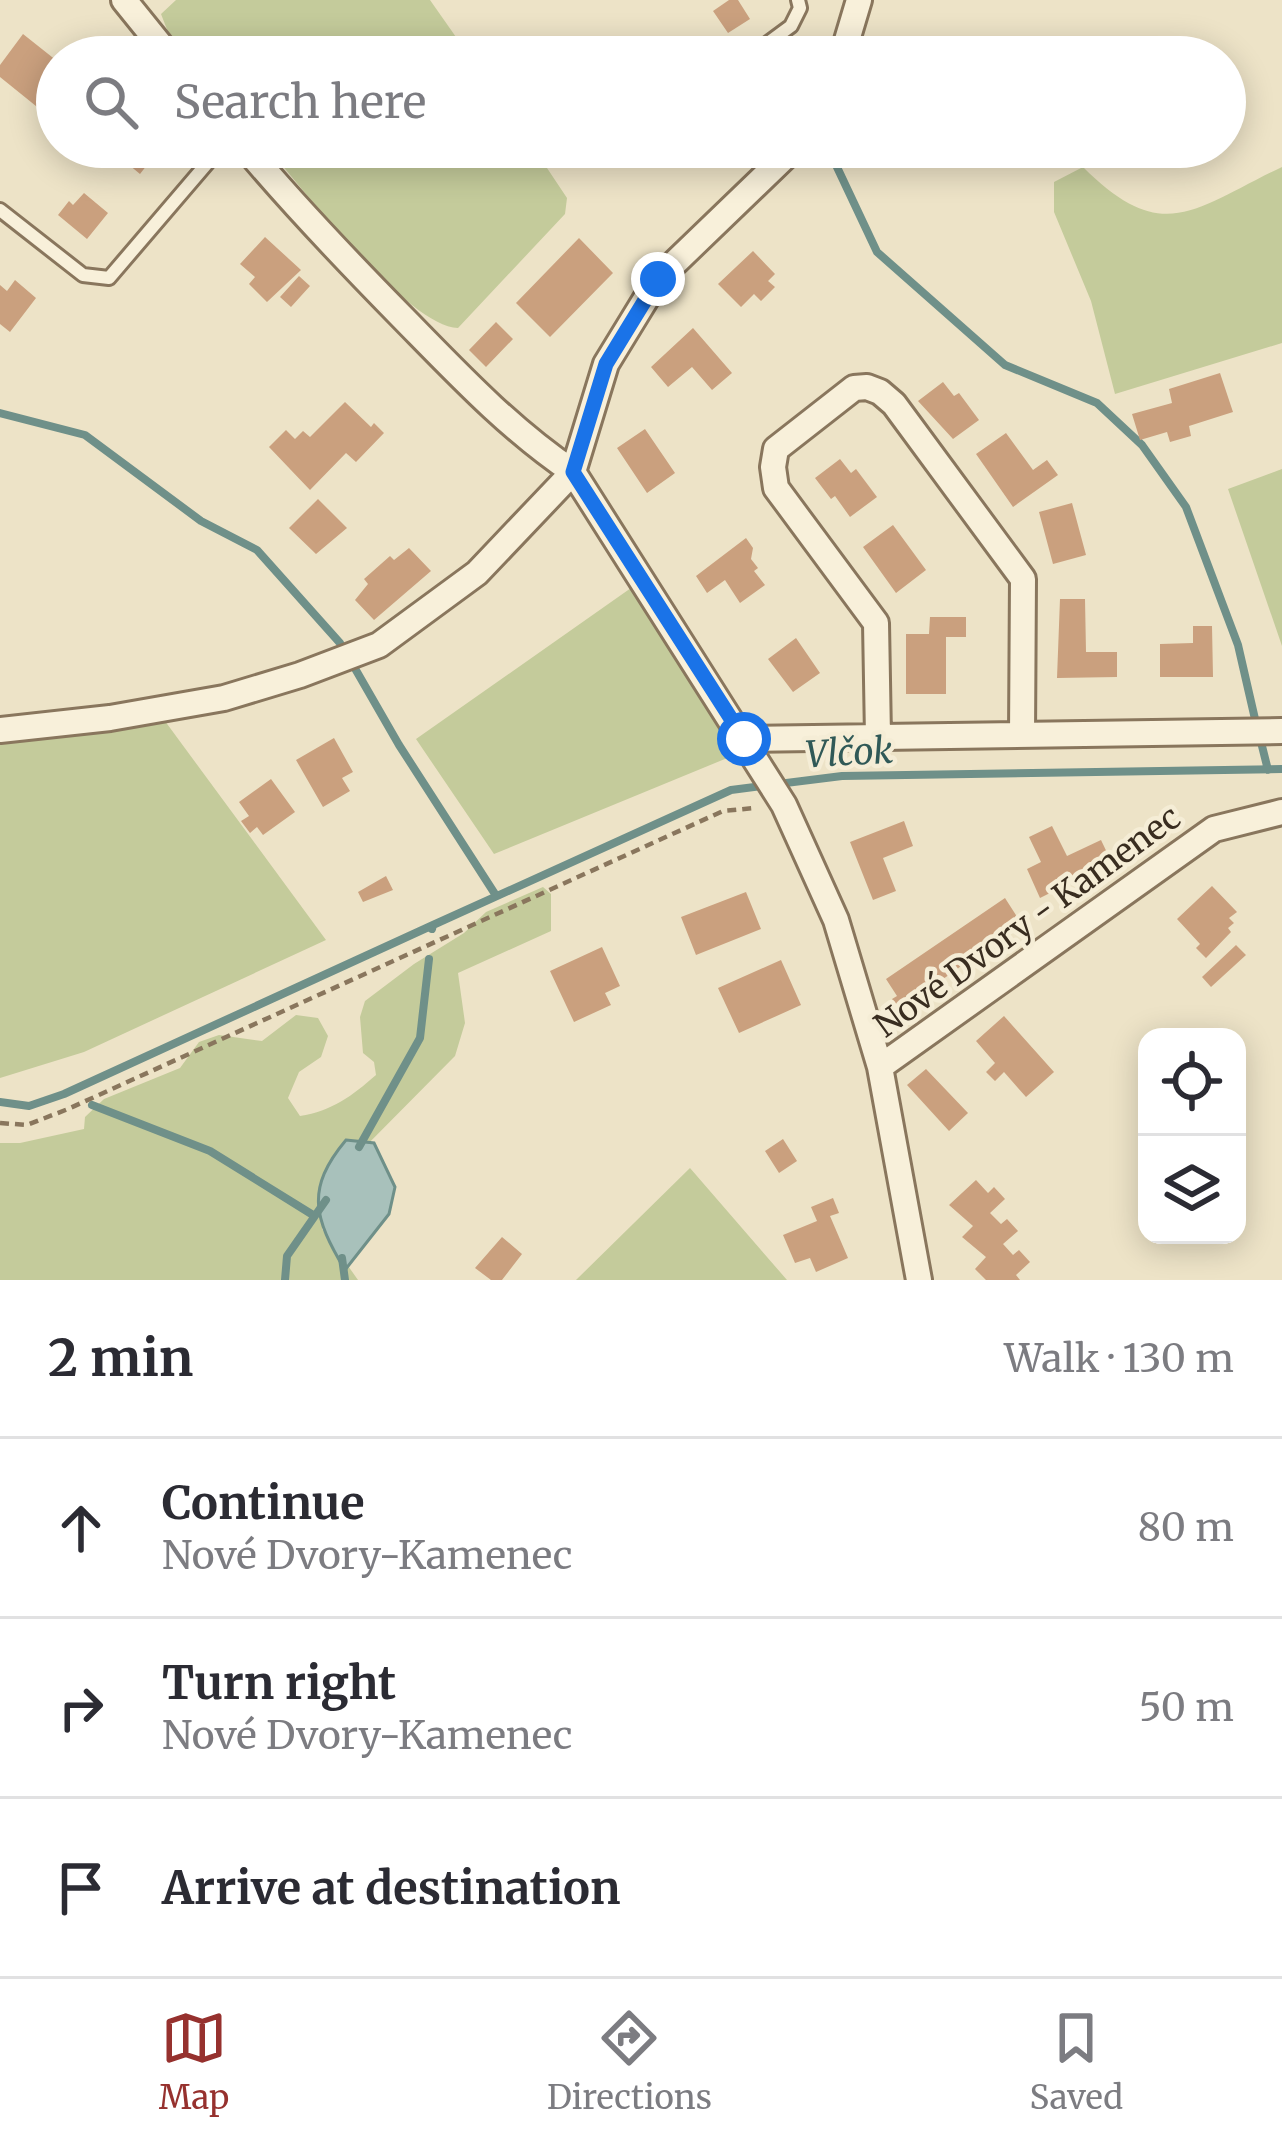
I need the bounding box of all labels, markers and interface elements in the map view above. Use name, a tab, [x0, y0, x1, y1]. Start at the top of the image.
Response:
search box	[36, 36, 1246, 168]
icon: search	[78, 69, 144, 135]
text: Search here	[174, 74, 426, 130]
route end	[631, 252, 685, 306]
route start	[717, 712, 771, 766]
water label: Vlčok	[804, 728, 894, 777]
street label: Nové Dvory - Kamenec	[866, 797, 1188, 1046]
map controls	[1138, 1028, 1246, 1244]
button: locate	[1138, 1028, 1246, 1136]
button: layers	[1138, 1136, 1246, 1244]
text: 2 min	[48, 1326, 193, 1390]
text: Walk · 130 m	[1004, 1334, 1234, 1383]
text: Continue	[162, 1475, 364, 1531]
icon: ahead	[48, 1495, 114, 1561]
text: 80 m	[1138, 1503, 1234, 1552]
text: Nové Dvory-Kamenec	[162, 1531, 572, 1580]
text: Turn right	[162, 1655, 396, 1711]
icon: right	[48, 1675, 114, 1741]
text: 50 m	[1139, 1683, 1234, 1732]
text: Nové Dvory-Kamenec	[162, 1711, 572, 1760]
icon: arrive	[48, 1855, 114, 1921]
text: Arrive at destination	[162, 1860, 620, 1916]
tab: Map	[159, 2005, 229, 2118]
tab: Directions	[547, 2005, 712, 2118]
tab: Saved	[1030, 2005, 1123, 2118]

